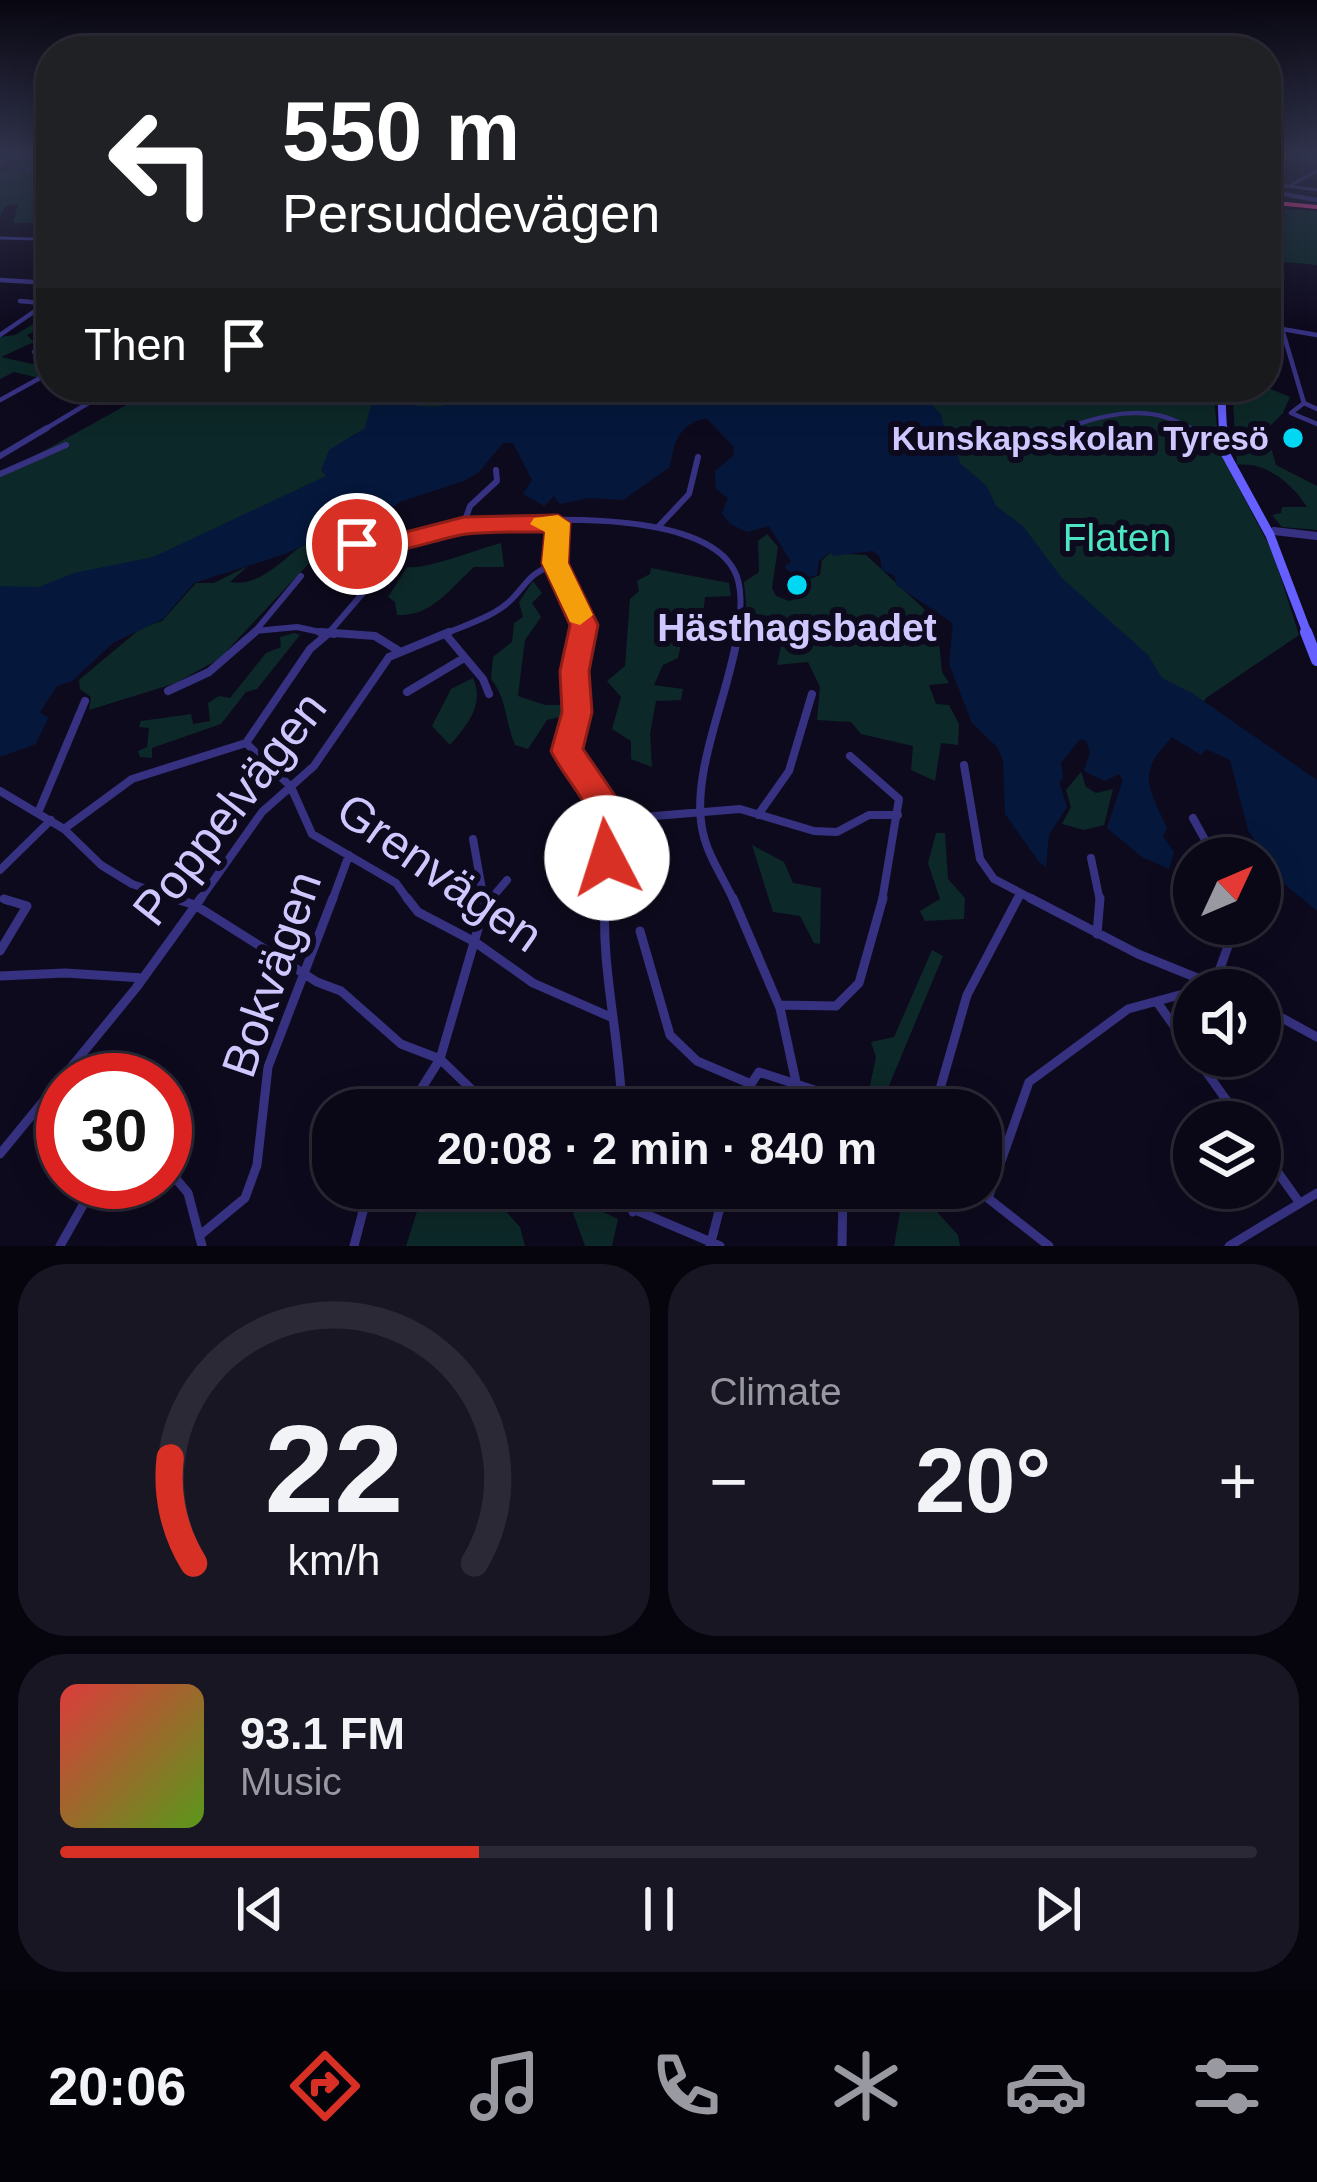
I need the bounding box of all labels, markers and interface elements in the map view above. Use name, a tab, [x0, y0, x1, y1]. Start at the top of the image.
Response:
icon: left	[84, 84, 240, 240]
text: 550 m	[282, 84, 520, 178]
text: Persuddevägen	[282, 183, 660, 243]
icon: arrive	[211, 312, 277, 378]
text: Then	[84, 319, 187, 370]
place label: Kunskapsskolan Tyresö	[892, 420, 1269, 457]
marker: Kunskapsskolan Tyresö	[1280, 425, 1306, 451]
pin	[306, 493, 408, 595]
icon: arrive	[324, 511, 390, 577]
park label: Flaten	[1063, 516, 1171, 559]
marker: Hästhagsbadet	[784, 572, 810, 598]
place label: Hästhagsbadet	[657, 606, 937, 649]
street label: Poppelvägen	[122, 682, 337, 935]
street label: Grenvägen	[327, 783, 552, 962]
position arrow	[544, 795, 670, 921]
north arrow	[1173, 837, 1281, 945]
map controls	[1173, 837, 1281, 1209]
street label: Bokvägen	[212, 865, 331, 1084]
button: sound	[1173, 969, 1281, 1077]
speed limit sign: 30	[36, 1053, 192, 1209]
button: layers	[1173, 1101, 1281, 1209]
text: 20:08 · 2 min · 840 m	[437, 1123, 877, 1174]
text: Climate	[710, 1370, 842, 1413]
text: 22	[264, 1399, 403, 1538]
text: 20°	[915, 1431, 1051, 1531]
text: −	[710, 1444, 748, 1518]
text: +	[1218, 1444, 1257, 1518]
text: km/h	[287, 1536, 380, 1584]
text: 93.1 FM	[240, 1708, 405, 1759]
text: Music	[240, 1760, 342, 1803]
icon: previous	[227, 1876, 293, 1942]
icon: pause	[626, 1876, 692, 1942]
icon: next	[1025, 1876, 1091, 1942]
icon: directions	[283, 2044, 367, 2128]
icon: music	[463, 2044, 547, 2128]
icon: phone	[644, 2044, 728, 2128]
icon: climate	[824, 2044, 908, 2128]
icon: car	[1004, 2044, 1088, 2128]
icon: filters	[1185, 2044, 1269, 2128]
text: 20:06	[48, 2056, 186, 2116]

